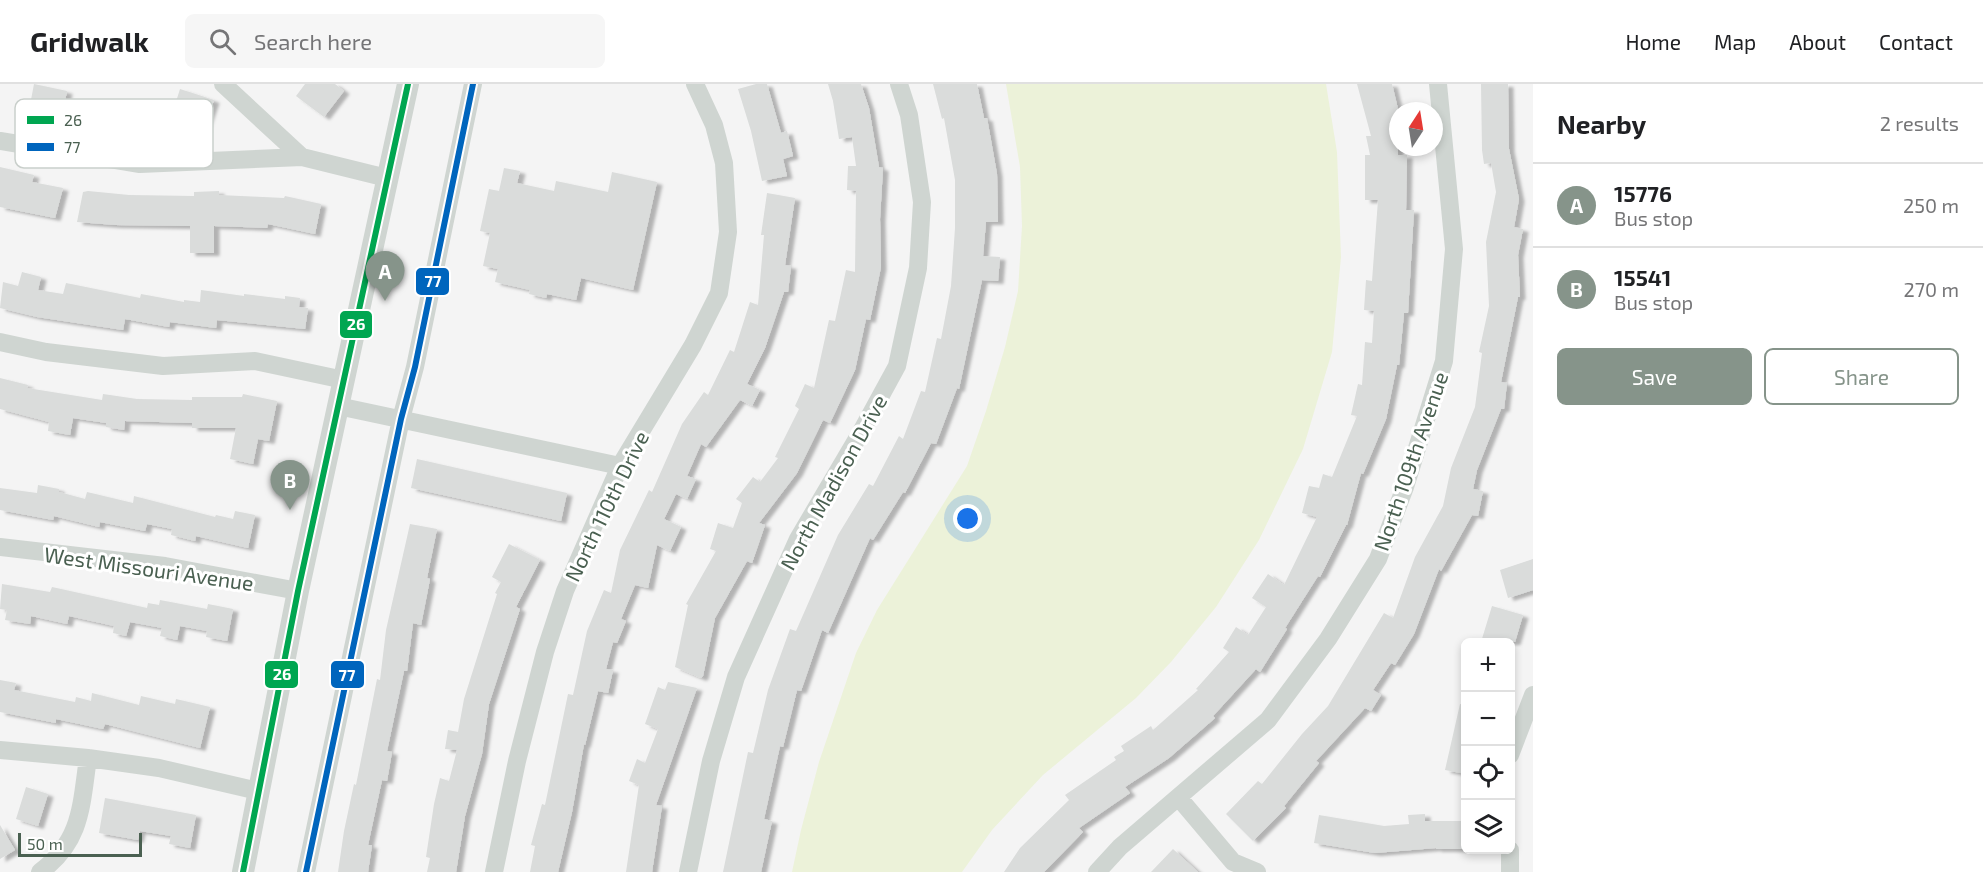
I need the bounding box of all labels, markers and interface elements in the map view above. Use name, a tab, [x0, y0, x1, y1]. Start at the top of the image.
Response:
search box	[185, 14, 605, 68]
text: Gridwalk	[30, 24, 149, 58]
icon: search	[206, 25, 239, 58]
text: Search here	[254, 28, 372, 54]
text: Home	[1625, 29, 1681, 54]
text: Map	[1714, 29, 1756, 54]
text: About	[1789, 29, 1846, 54]
text: Contact	[1879, 29, 1953, 54]
legend	[15, 99, 213, 168]
north arrow	[1389, 102, 1443, 156]
text: Nearby	[1557, 108, 1646, 139]
text: 26	[64, 110, 82, 129]
text: 2 results	[1880, 111, 1959, 135]
text: 77	[64, 137, 80, 156]
text: 15776	[1614, 180, 1672, 206]
text: A	[1570, 193, 1583, 217]
text: 250 m	[1903, 193, 1959, 217]
text: Bus stop	[1614, 206, 1693, 230]
pin: A	[366, 252, 404, 301]
text: 15541	[1614, 264, 1671, 290]
line badge: 77	[415, 267, 450, 296]
text: 77	[425, 271, 442, 290]
text: B	[1570, 277, 1583, 301]
text: 270 m	[1903, 277, 1959, 301]
text: Bus stop	[1614, 290, 1693, 314]
line badge: 26	[339, 310, 373, 339]
text: 26	[347, 314, 365, 333]
button: Save	[1557, 348, 1752, 405]
button: Share	[1764, 348, 1959, 405]
street label: North 109th Avenue	[1368, 368, 1452, 554]
street label: North Madison Drive	[774, 390, 892, 574]
street label: North 110th Drive	[559, 427, 653, 585]
pin: B	[270, 460, 310, 510]
your location	[953, 504, 982, 533]
street label: West Missouri Avenue	[43, 541, 255, 595]
map controls	[1461, 638, 1515, 854]
button: +	[1461, 638, 1515, 692]
line badge: 26	[264, 660, 299, 689]
line badge: 77	[330, 660, 365, 689]
text: 26	[273, 664, 291, 683]
text: 77	[339, 665, 356, 684]
button: −	[1461, 692, 1515, 746]
button: locate	[1461, 746, 1515, 800]
button: layers	[1461, 800, 1515, 854]
scale bar	[18, 830, 142, 858]
text: 50 m	[27, 834, 63, 853]

